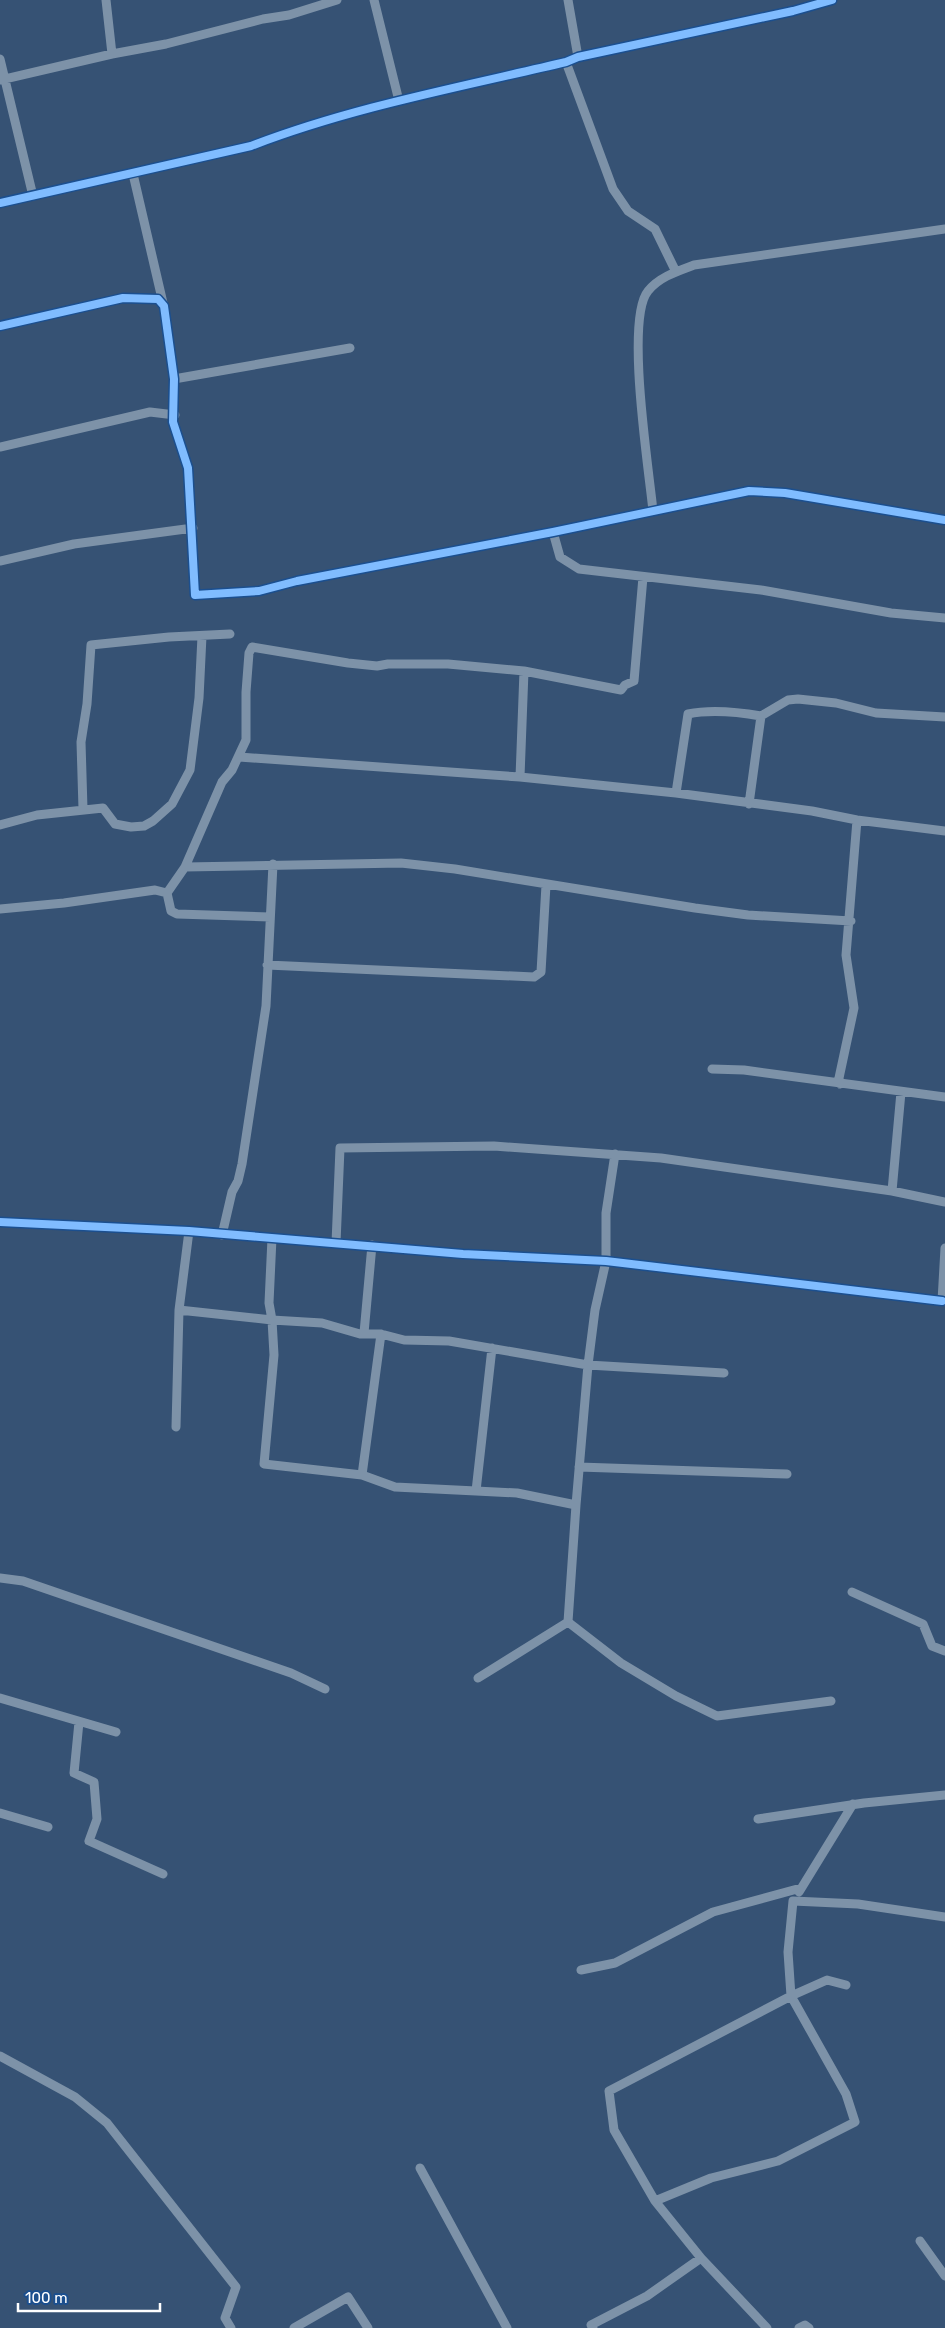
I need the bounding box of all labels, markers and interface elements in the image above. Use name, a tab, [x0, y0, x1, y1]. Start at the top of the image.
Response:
scale bar	[18, 2280, 160, 2312]
text: 100 m	[25, 2289, 67, 2307]

